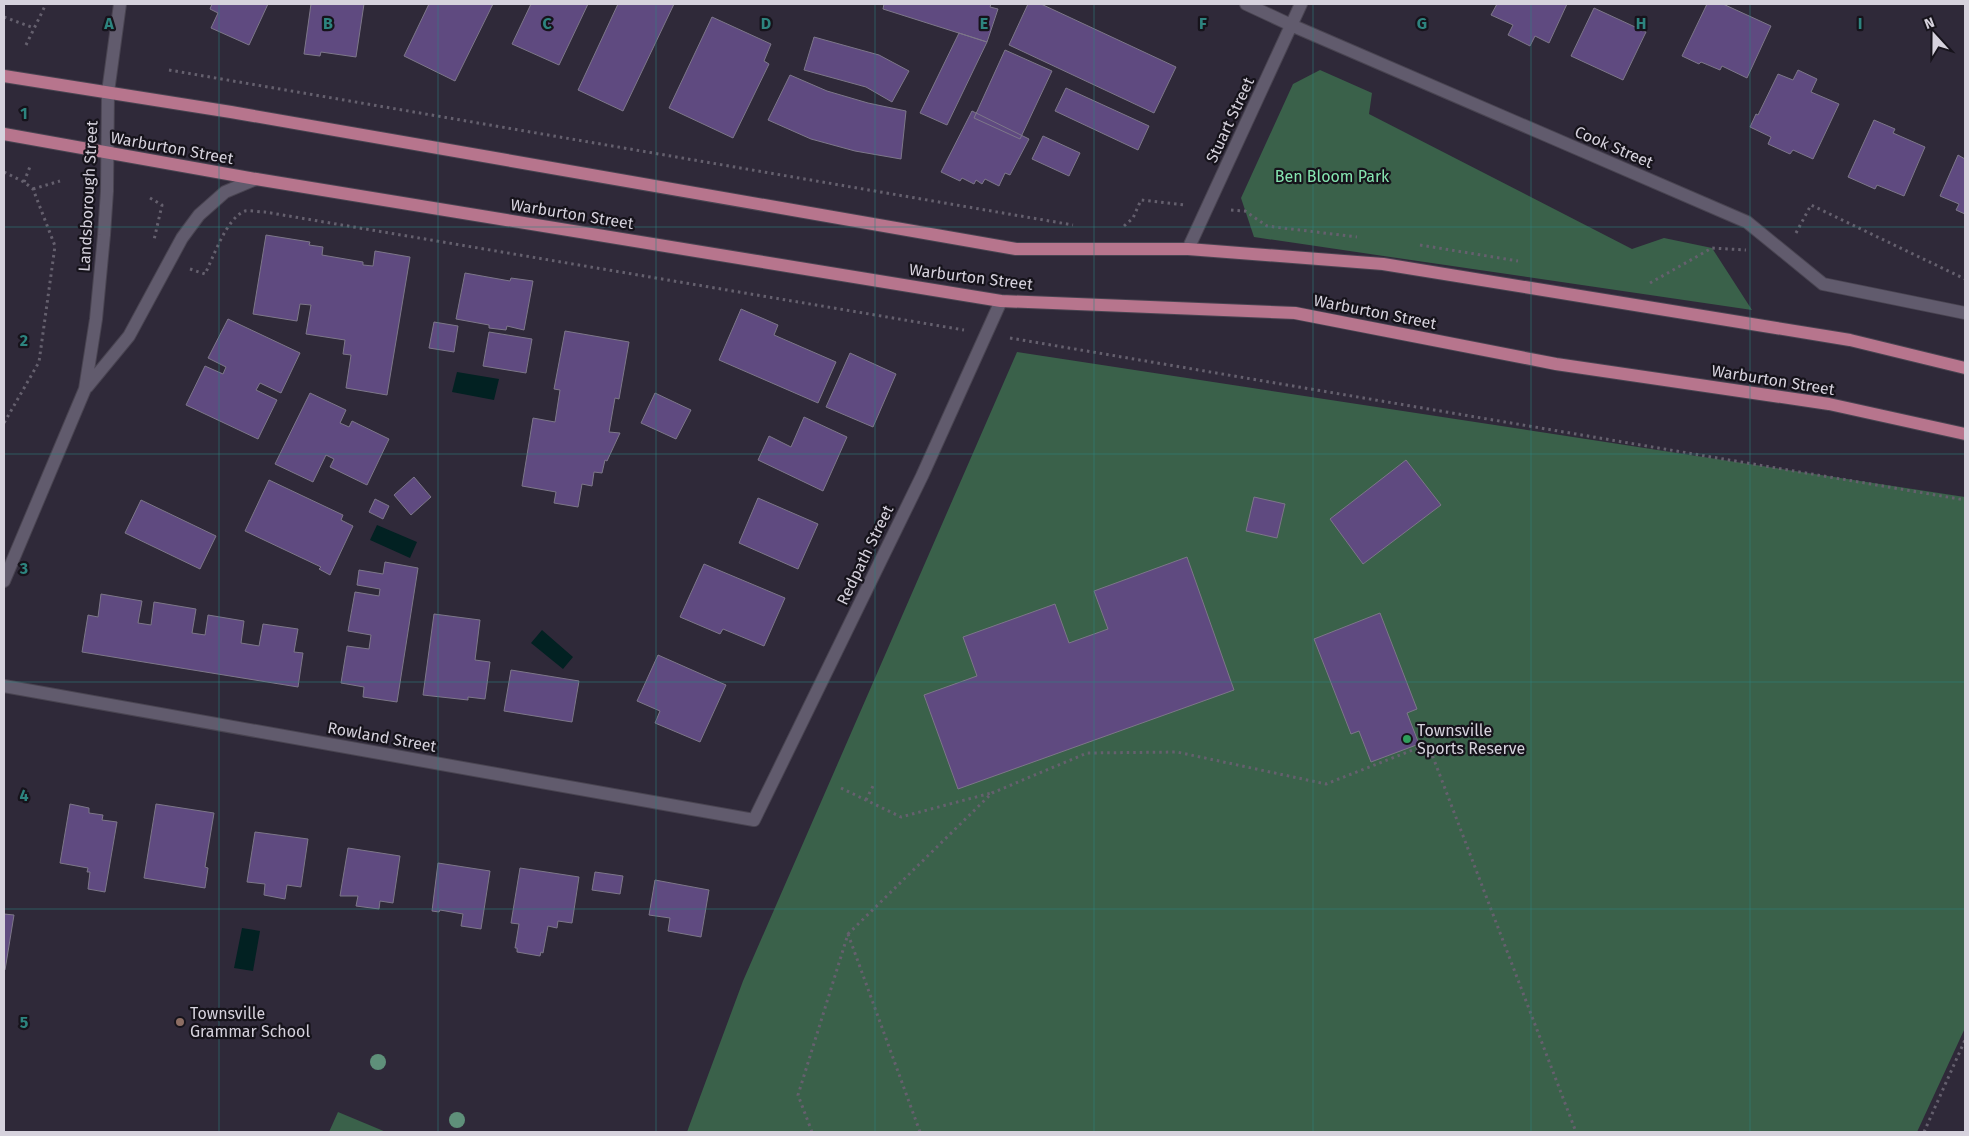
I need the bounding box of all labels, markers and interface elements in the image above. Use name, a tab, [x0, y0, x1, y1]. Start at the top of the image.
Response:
north arrow	[1909, 10, 1959, 60]
text: A	[103, 14, 114, 33]
text: B	[323, 14, 333, 33]
text: C	[542, 14, 552, 33]
text: D	[761, 14, 771, 33]
text: E	[980, 14, 988, 33]
text: F	[1199, 14, 1207, 33]
text: G	[1417, 14, 1427, 33]
text: H	[1636, 14, 1646, 33]
text: I	[1858, 14, 1862, 33]
text: N	[1922, 14, 1937, 33]
street label: Stuart Street	[1202, 74, 1258, 166]
text: 1	[20, 104, 28, 123]
street label: Landsborough Street	[75, 120, 101, 272]
street label: Cook Street	[1572, 122, 1656, 172]
street label: Warburton Street	[109, 128, 235, 168]
park label: Ben Bloom Park	[1275, 167, 1390, 186]
street label: Warburton Street	[509, 195, 635, 233]
street label: Warburton Street	[908, 260, 1034, 294]
street label: Warburton Street	[1312, 291, 1438, 333]
text: 2	[20, 331, 28, 350]
street label: Warburton Street	[1710, 361, 1836, 399]
street label: Redpath Street	[833, 502, 897, 608]
text: 3	[19, 559, 28, 578]
street label: Rowland Street	[326, 718, 438, 756]
place label: Townsville Sports Reserve	[1417, 721, 1525, 758]
marker: Townsville Sports Reserve	[1401, 733, 1413, 745]
text: 4	[19, 786, 29, 805]
place label: Townsville Grammar School	[190, 1004, 310, 1041]
text: 5	[20, 1013, 29, 1032]
marker: Townsville Grammar School	[174, 1016, 186, 1028]

